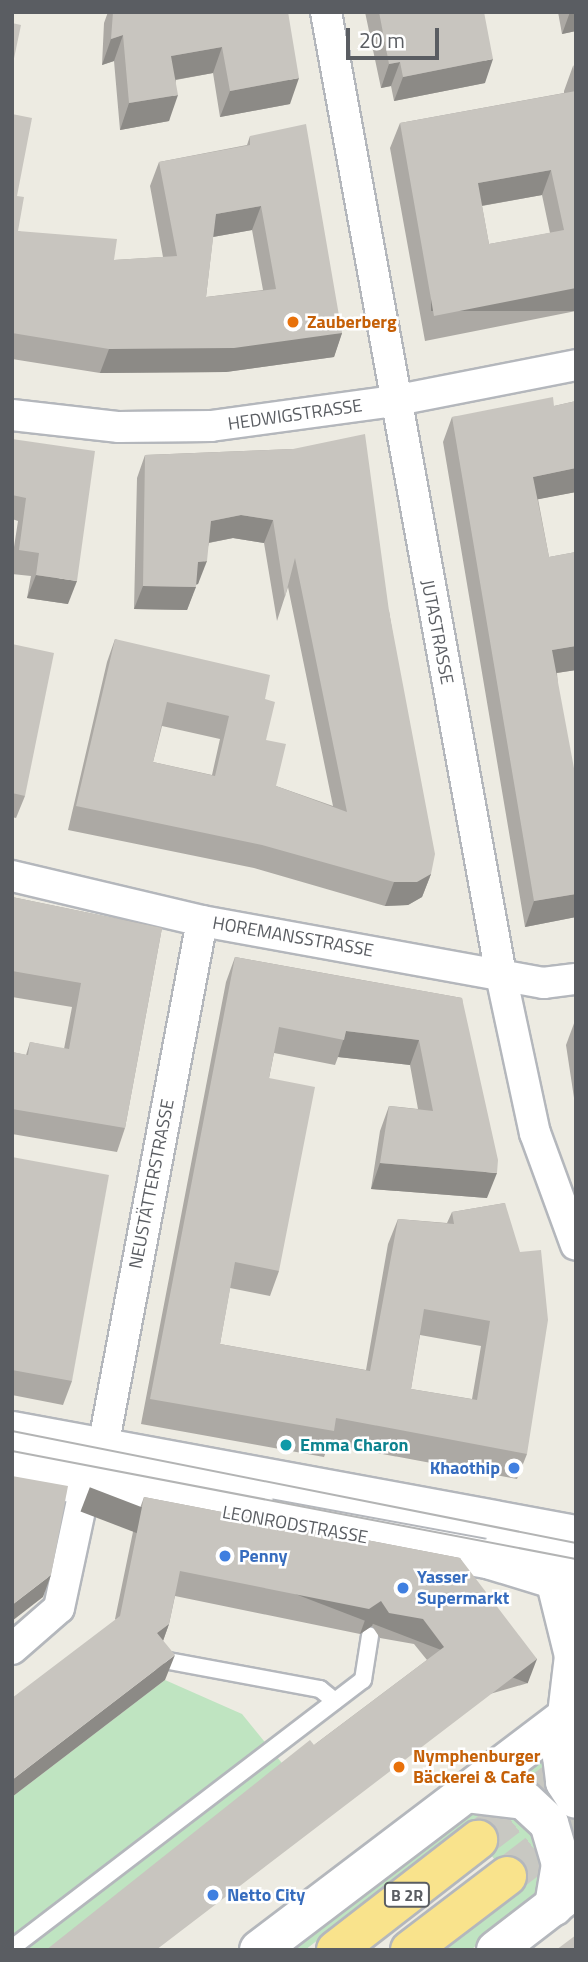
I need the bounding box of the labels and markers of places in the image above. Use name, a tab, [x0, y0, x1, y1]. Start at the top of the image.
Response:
place label: Zauberberg	[307, 311, 397, 333]
marker: Zauberberg	[285, 314, 301, 330]
place label: Emma Charon	[300, 1434, 408, 1456]
marker: Emma Charon	[278, 1437, 294, 1453]
place label: Khaothip	[430, 1457, 500, 1479]
marker: Khaothip	[506, 1460, 522, 1476]
place label: Penny	[239, 1545, 288, 1567]
marker: Penny	[217, 1548, 233, 1564]
place label: Yasser Supermarkt	[417, 1567, 509, 1610]
marker: Yasser Supermarkt	[395, 1580, 411, 1596]
place label: Nymphenburger Bäckerei & Cafe	[413, 1746, 540, 1788]
marker: Nymphenburger Bäckerei & Cafe	[391, 1759, 407, 1775]
place label: Netto City	[227, 1884, 305, 1906]
marker: Netto City	[205, 1887, 221, 1903]

